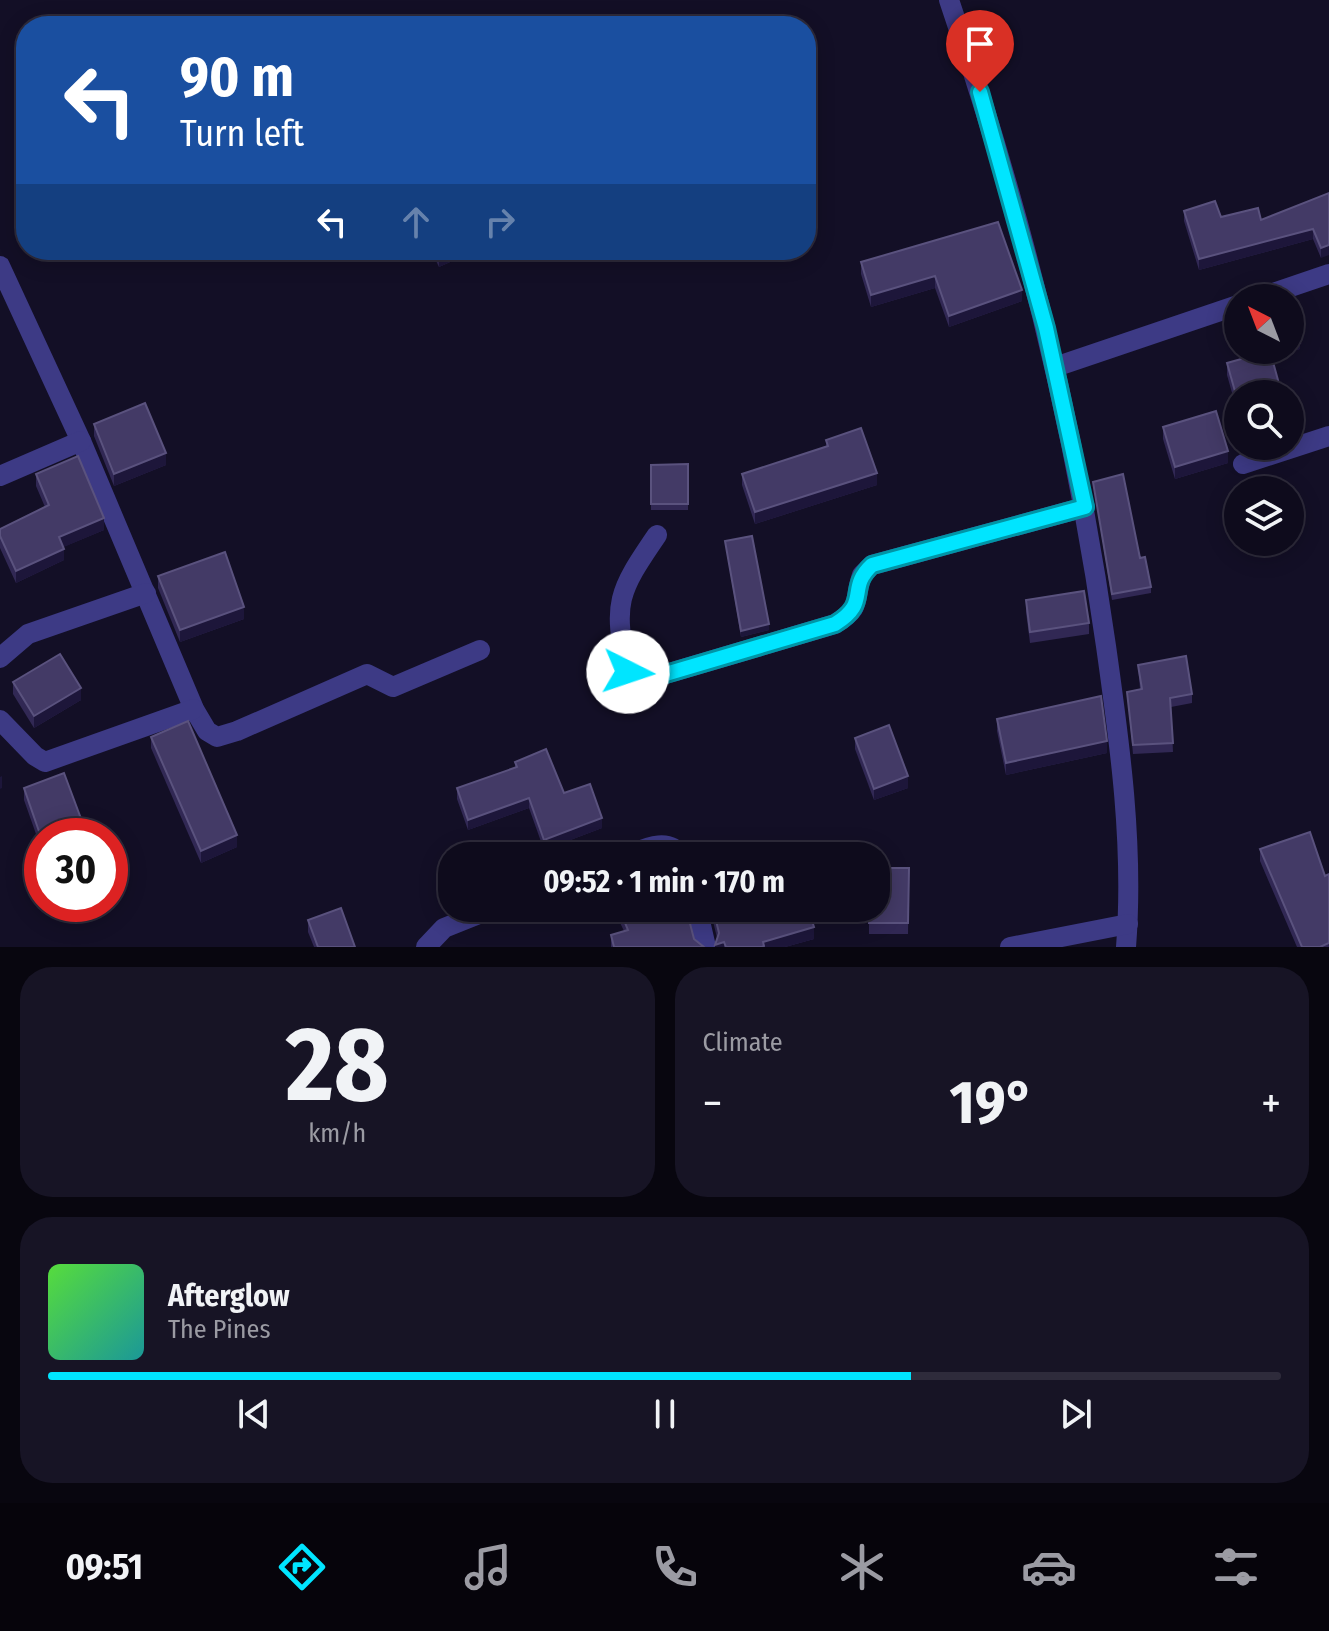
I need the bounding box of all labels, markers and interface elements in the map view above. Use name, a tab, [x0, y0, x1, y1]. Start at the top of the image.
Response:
pin	[946, 10, 1014, 92]
icon: arrive	[958, 22, 1002, 66]
text: 90 m	[180, 44, 294, 111]
icon: left	[48, 48, 152, 152]
text: Turn left	[180, 112, 304, 156]
icon: left	[310, 200, 354, 244]
icon: ahead	[394, 200, 438, 244]
icon: right	[478, 200, 522, 244]
north arrow	[1224, 284, 1304, 364]
map controls	[1224, 284, 1304, 556]
button: search	[1224, 380, 1304, 460]
button: layers	[1224, 476, 1304, 556]
position arrow	[586, 630, 670, 714]
speed limit sign: 30	[24, 818, 128, 922]
text: 09:52 · 1 min · 170 m	[543, 864, 785, 900]
text: 28	[286, 1003, 389, 1128]
text: Climate	[703, 1027, 783, 1058]
text: 19°	[949, 1067, 1034, 1139]
text: −	[703, 1077, 722, 1130]
text: +	[1261, 1077, 1281, 1130]
text: km/h	[308, 1118, 366, 1149]
text: Afterglow	[168, 1278, 290, 1314]
text: The Pines	[168, 1314, 271, 1345]
icon: previous	[232, 1392, 276, 1436]
icon: pause	[643, 1392, 687, 1436]
icon: next	[1054, 1392, 1098, 1436]
icon: directions	[274, 1539, 330, 1595]
icon: music	[460, 1539, 516, 1595]
icon: phone	[647, 1539, 703, 1595]
icon: climate	[834, 1539, 890, 1595]
icon: car	[1021, 1539, 1077, 1595]
icon: filters	[1208, 1539, 1264, 1595]
text: 09:51	[65, 1545, 143, 1589]

